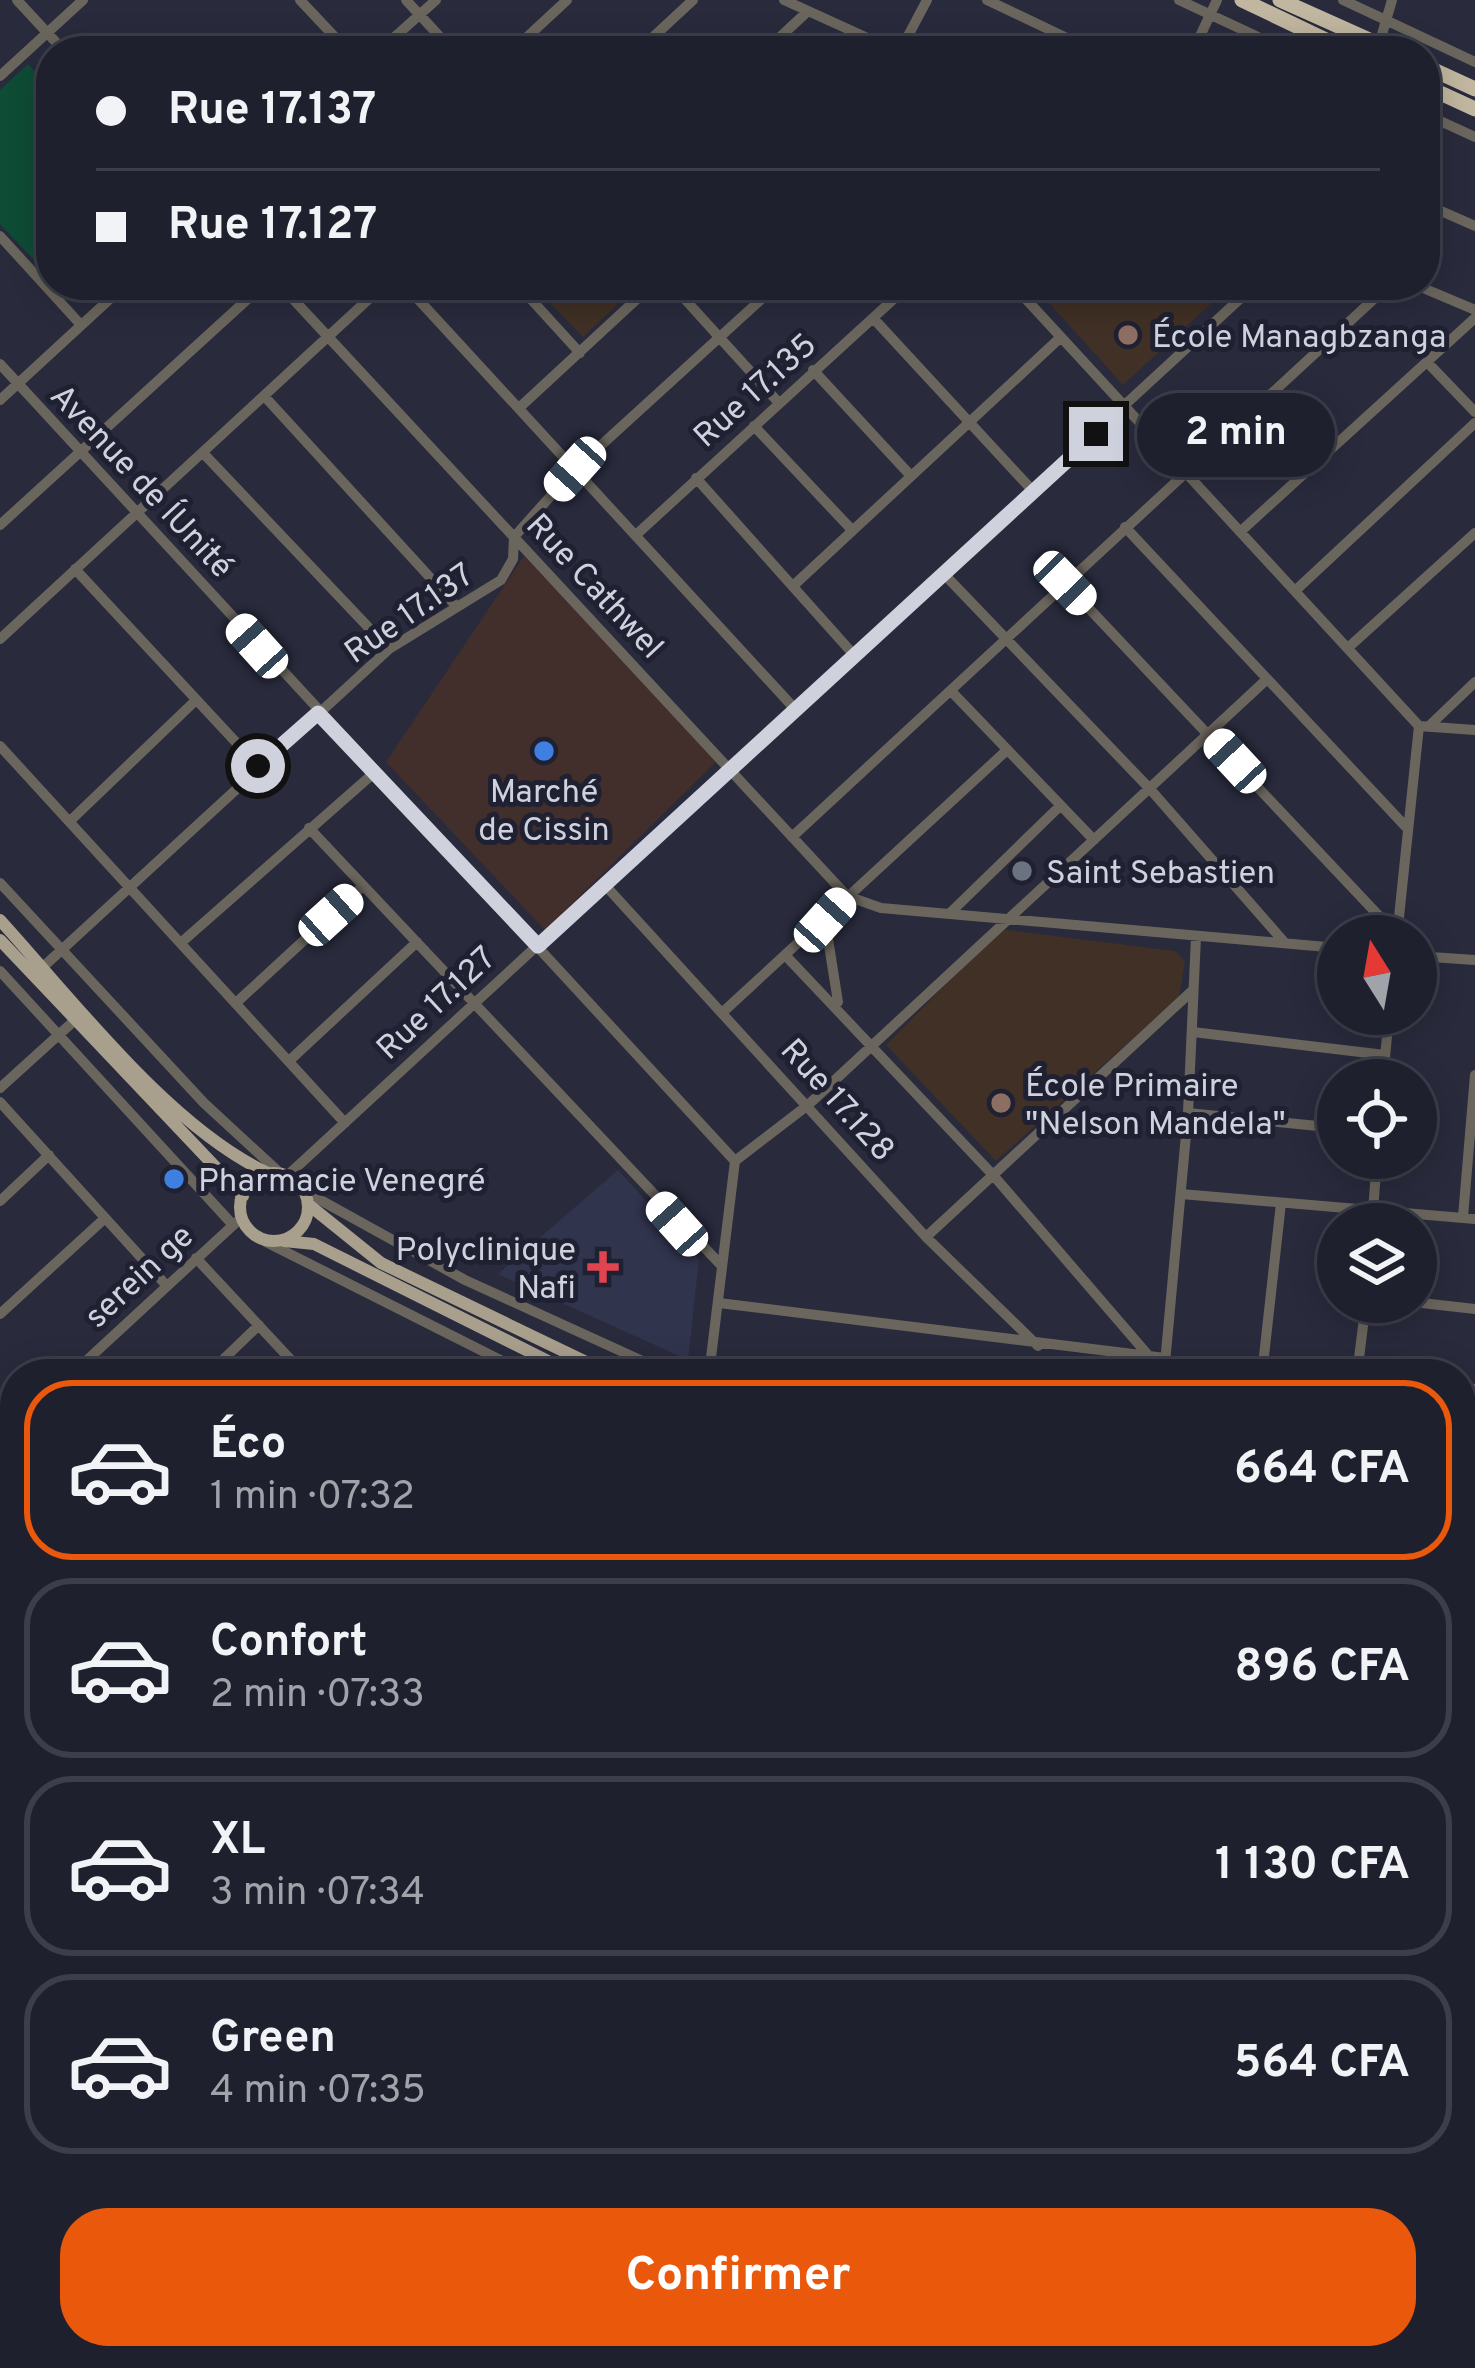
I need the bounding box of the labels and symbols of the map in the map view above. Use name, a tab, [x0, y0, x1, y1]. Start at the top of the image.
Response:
place label: École Managbzanga	[1152, 317, 1446, 360]
marker: École Managbzanga	[1115, 322, 1141, 348]
street label: Rue 17.135	[686, 326, 827, 458]
street label: Avenue de l´Unité	[39, 376, 242, 589]
callout: 2 min	[1138, 392, 1336, 476]
route end	[1069, 407, 1123, 461]
car	[538, 430, 612, 508]
street label: Rue Cathwel	[515, 506, 671, 669]
car	[1027, 545, 1103, 621]
street label: Rue 17.137	[338, 556, 483, 675]
car	[220, 607, 294, 685]
car	[1197, 722, 1273, 800]
marker: Marché de Cissin	[531, 738, 557, 764]
route start	[231, 739, 285, 793]
place label: Marché de Cissin	[478, 773, 610, 853]
place label: Saint Sebastien	[1046, 854, 1275, 896]
marker: Saint Sebastien	[1009, 858, 1035, 884]
car	[292, 878, 370, 952]
car	[788, 881, 862, 959]
north arrow	[1317, 915, 1437, 1035]
street label: Rue 17.127	[369, 939, 506, 1071]
street label: Rue 17.128	[770, 1031, 902, 1172]
place label: École Primaire "Nelson Mandela"	[1025, 1066, 1286, 1147]
marker: École Primaire "Nelson Mandela"	[988, 1090, 1014, 1116]
place label: Pharmacie Venegré	[198, 1162, 486, 1204]
marker: Pharmacie Venegré	[161, 1166, 187, 1192]
car	[640, 1185, 714, 1263]
street label: serein ge	[77, 1217, 204, 1339]
place label: Polyclinique Nafi	[396, 1231, 576, 1311]
marker: Polyclinique Nafi	[587, 1251, 619, 1283]

